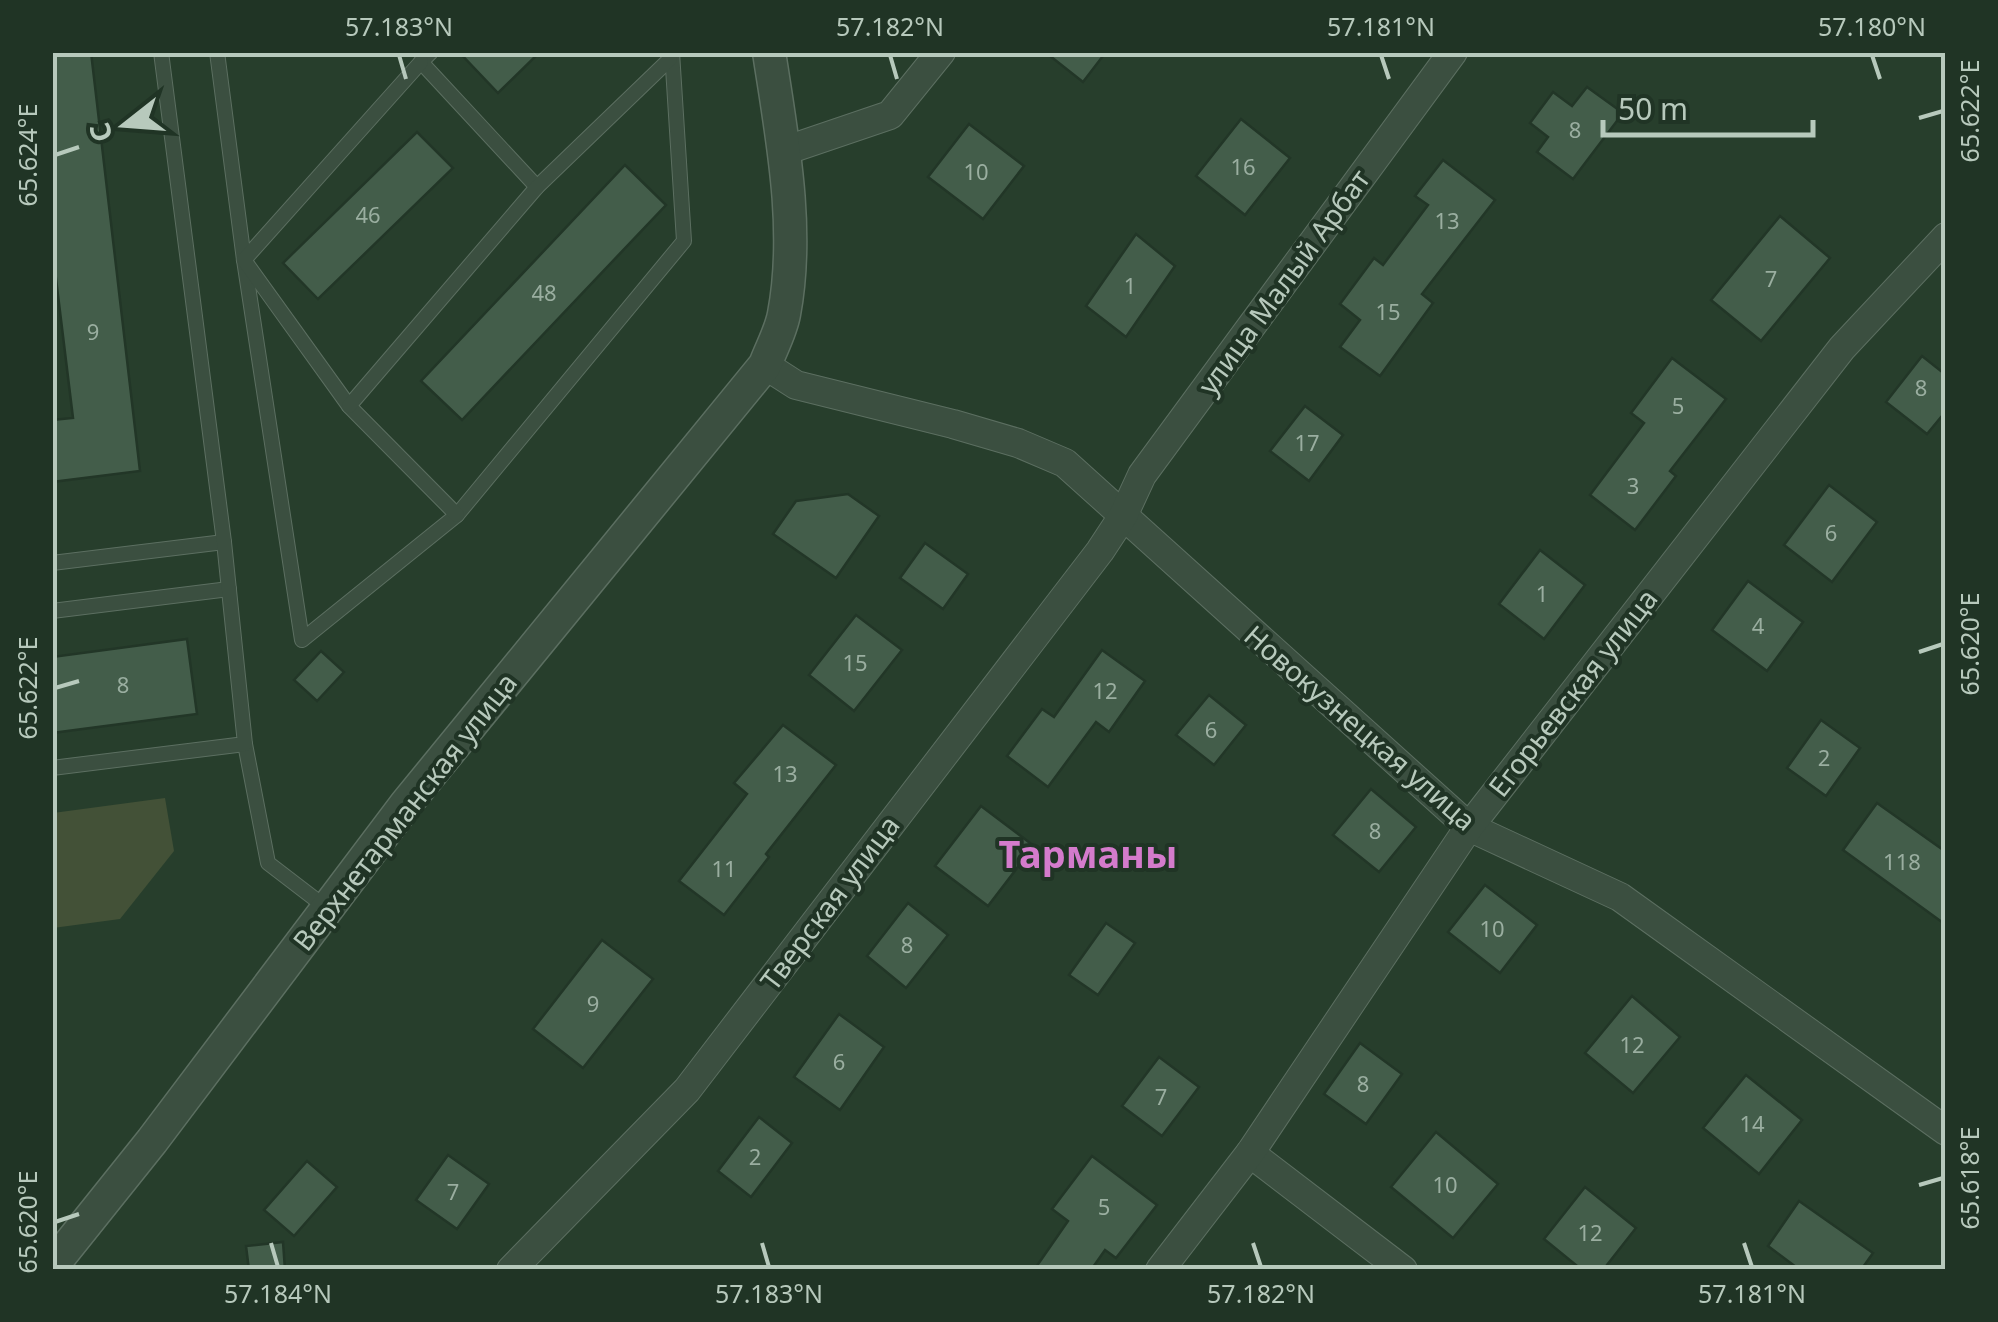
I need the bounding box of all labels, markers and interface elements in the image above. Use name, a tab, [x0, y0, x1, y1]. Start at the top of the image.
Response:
text: 57.183°N	[345, 9, 453, 43]
text: 57.182°N	[836, 9, 944, 43]
text: 57.181°N	[1327, 9, 1435, 43]
text: 57.180°N	[1818, 9, 1926, 43]
text: 65.622°E	[1952, 60, 1986, 162]
north arrow	[75, 75, 175, 175]
scale bar	[1603, 75, 1813, 137]
text: 50 m	[1618, 88, 1688, 129]
text: 65.624°E	[10, 104, 44, 206]
house number: 8	[1569, 114, 1581, 144]
text: С	[79, 118, 121, 147]
house number: 16	[1230, 151, 1256, 181]
house number: 10	[963, 156, 989, 186]
street label: улица Малый Арбат	[1188, 161, 1378, 402]
house number: 46	[355, 199, 381, 229]
house number: 13	[1434, 205, 1460, 235]
house number: 7	[1765, 263, 1777, 293]
house number: 1	[1124, 270, 1136, 300]
house number: 48	[531, 277, 557, 307]
house number: 15	[1375, 296, 1401, 326]
house number: 9	[87, 316, 99, 346]
house number: 8	[1915, 372, 1927, 402]
house number: 5	[1672, 390, 1684, 420]
house number: 17	[1294, 427, 1320, 457]
house number: 3	[1627, 470, 1639, 500]
house number: 6	[1825, 517, 1837, 547]
house number: 1	[1536, 578, 1548, 608]
street label: Егорьевская улица	[1479, 581, 1665, 804]
text: 65.620°E	[1952, 593, 1986, 695]
house number: 4	[1752, 610, 1765, 640]
street label: Новокузнецкая улица	[1237, 616, 1484, 838]
text: 65.622°E	[10, 637, 44, 739]
house number: 15	[842, 647, 868, 677]
street label: Верхнетарманская улица	[284, 664, 525, 958]
house number: 8	[117, 669, 129, 699]
house number: 12	[1092, 675, 1118, 705]
house number: 6	[1205, 714, 1217, 744]
house number: 2	[1818, 742, 1830, 772]
house number: 13	[772, 758, 798, 788]
street label: Тверская улица	[751, 807, 907, 997]
house number: 8	[1369, 815, 1381, 845]
district label: Тарманы	[998, 827, 1178, 879]
house number: 118	[1883, 846, 1921, 876]
house number: 11	[711, 853, 737, 883]
house number: 10	[1479, 913, 1505, 943]
house number: 8	[901, 929, 913, 959]
house number: 9	[587, 988, 599, 1018]
house number: 12	[1619, 1029, 1645, 1059]
house number: 6	[833, 1046, 845, 1076]
house number: 8	[1357, 1068, 1369, 1098]
house number: 7	[1155, 1081, 1167, 1111]
house number: 14	[1739, 1108, 1765, 1138]
text: 65.618°E	[1952, 1127, 1986, 1229]
house number: 2	[749, 1141, 761, 1171]
house number: 10	[1432, 1169, 1458, 1199]
text: 65.620°E	[10, 1171, 44, 1273]
house number: 7	[447, 1176, 459, 1206]
house number: 5	[1098, 1191, 1110, 1221]
house number: 12	[1577, 1217, 1603, 1247]
text: 57.184°N	[224, 1276, 332, 1310]
text: 57.183°N	[715, 1276, 823, 1310]
text: 57.182°N	[1207, 1276, 1315, 1310]
text: 57.181°N	[1698, 1276, 1806, 1310]

